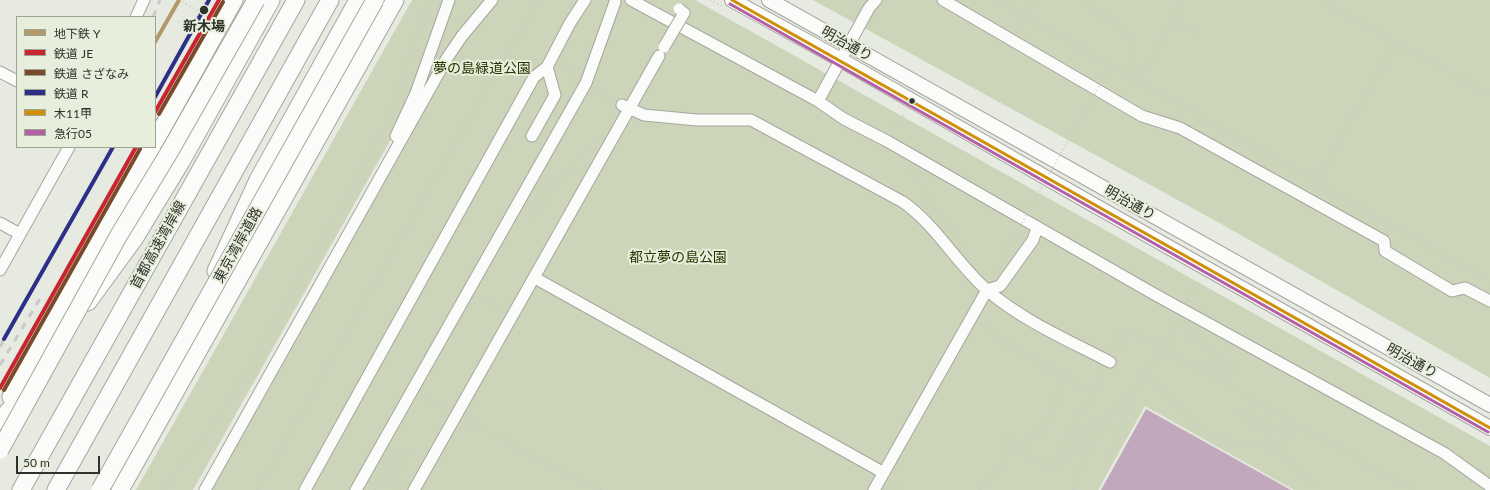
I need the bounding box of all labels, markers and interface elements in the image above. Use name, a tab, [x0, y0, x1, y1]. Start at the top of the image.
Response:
marker: 新木場	[198, 4, 210, 16]
legend	[16, 16, 156, 148]
place label: 新木場	[183, 18, 225, 34]
street label: 明治通り	[818, 23, 876, 65]
text: 地下鉄 Y	[54, 26, 101, 41]
text: 鉄道 JE	[54, 46, 93, 61]
park label: 夢の島緑道公園	[433, 60, 531, 76]
text: 鉄道 さざなみ	[54, 66, 129, 81]
text: 鉄道 R	[54, 86, 89, 101]
unlabelled marker	[907, 96, 917, 106]
text: 木11甲	[54, 106, 92, 121]
text: 急行05	[54, 126, 92, 141]
street label: 明治通り	[1101, 182, 1159, 224]
street label: 首都高速湾岸線	[127, 198, 189, 292]
street label: 東京湾岸道路	[210, 204, 266, 286]
park label: 都立夢の島公園	[629, 249, 727, 265]
street label: 明治通り	[1383, 340, 1441, 382]
scale bar	[18, 448, 102, 474]
text: 50 m	[23, 455, 50, 470]

